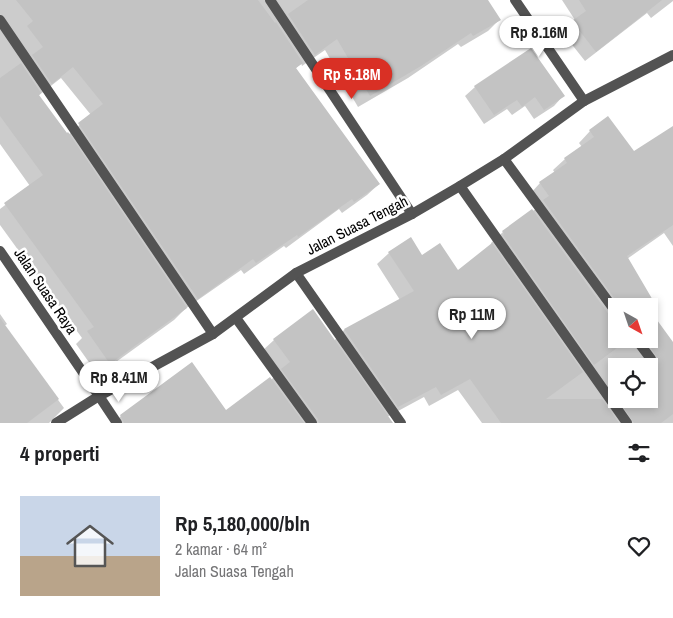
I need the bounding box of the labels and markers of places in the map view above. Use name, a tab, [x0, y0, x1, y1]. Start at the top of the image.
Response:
pin: Rp 8.16M	[487, 15, 591, 58]
pin: Rp 5.18M	[300, 58, 404, 100]
pin: Rp 11M	[431, 298, 513, 340]
pin: Rp 8.41M	[67, 360, 171, 403]

